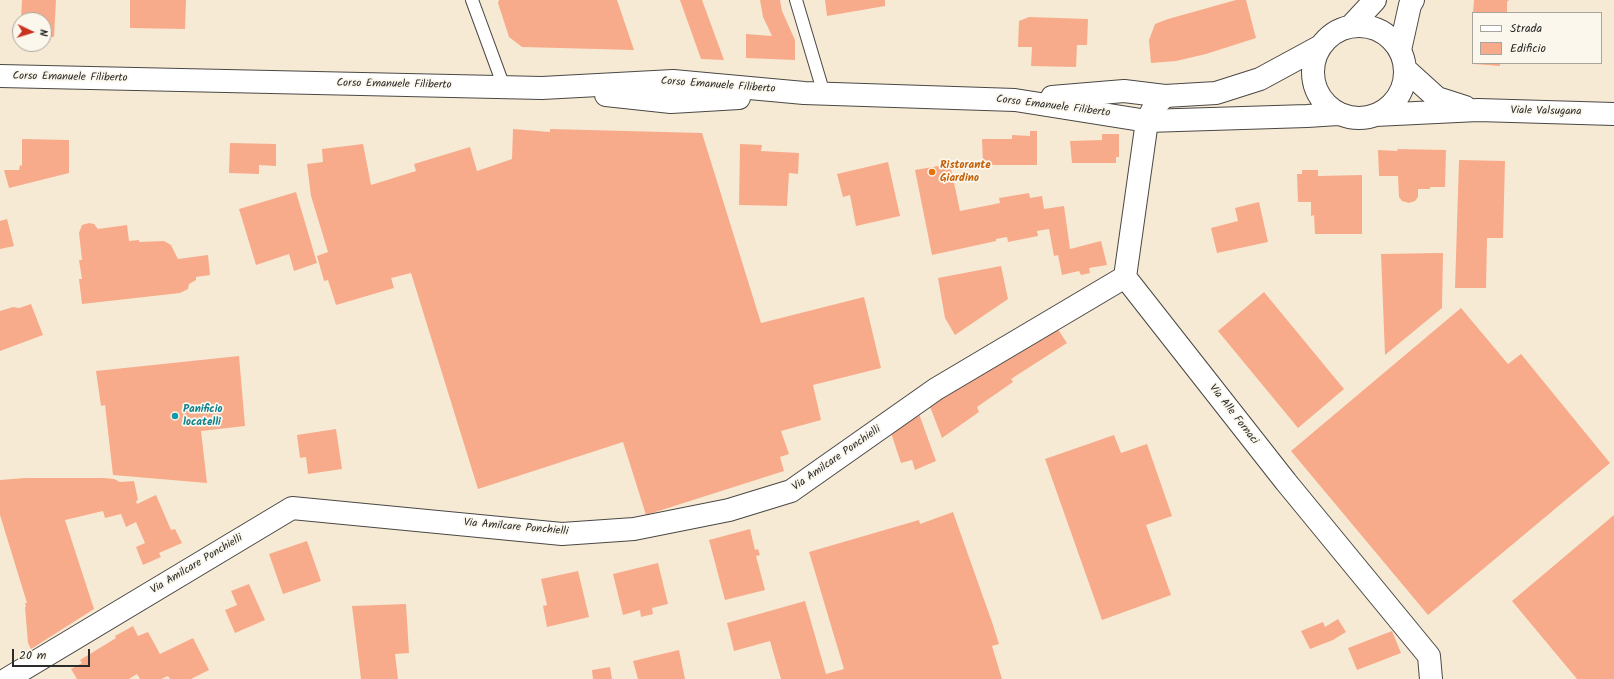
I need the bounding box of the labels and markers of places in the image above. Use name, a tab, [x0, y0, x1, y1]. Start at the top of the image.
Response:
place label: Ristorante Giardino	[940, 159, 991, 185]
marker: Ristorante Giardino	[927, 167, 937, 177]
place label: Panificio locatelli	[183, 403, 223, 429]
marker: Panificio locatelli	[170, 411, 180, 421]

